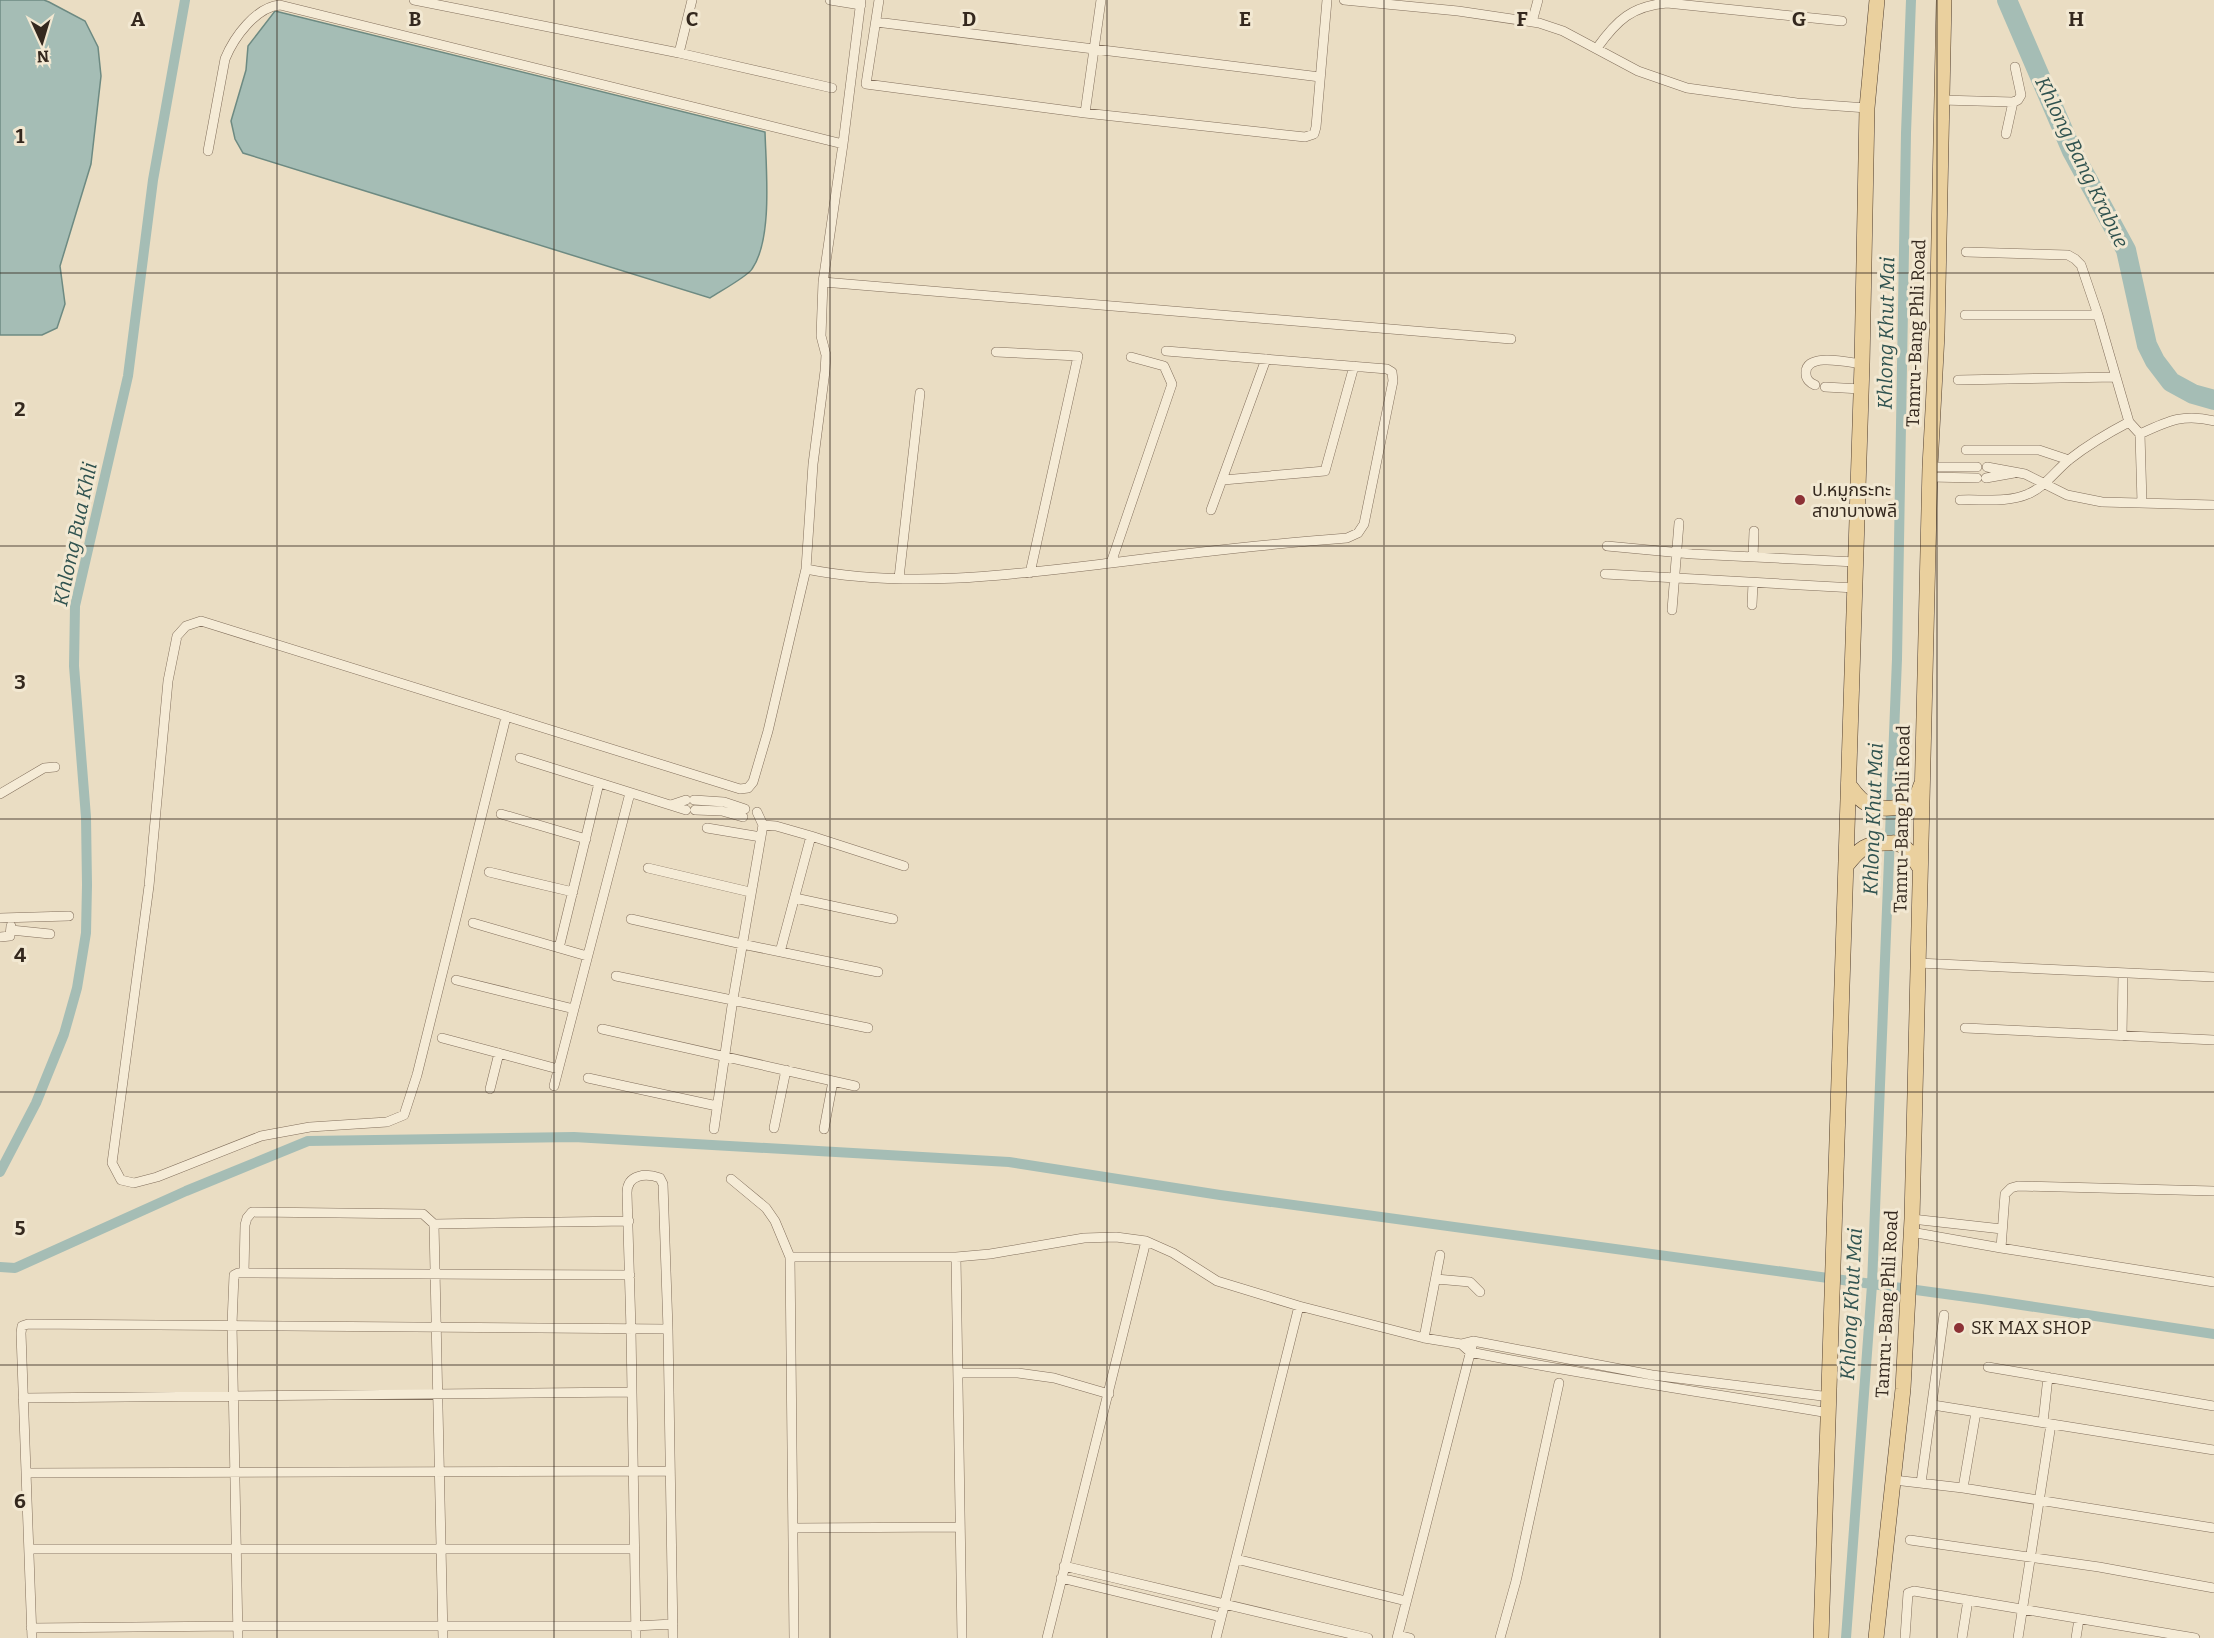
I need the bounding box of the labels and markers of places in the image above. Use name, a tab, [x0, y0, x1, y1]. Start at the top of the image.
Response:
place label: ป.หมูกระทะ สาขาบางพลี	[1812, 479, 1897, 522]
marker: ป.หมูกระทะ สาขาบางพลี	[1793, 493, 1807, 507]
place label: SK MAX SHOP	[1971, 1317, 2091, 1339]
marker: SK MAX SHOP	[1952, 1321, 1966, 1335]

